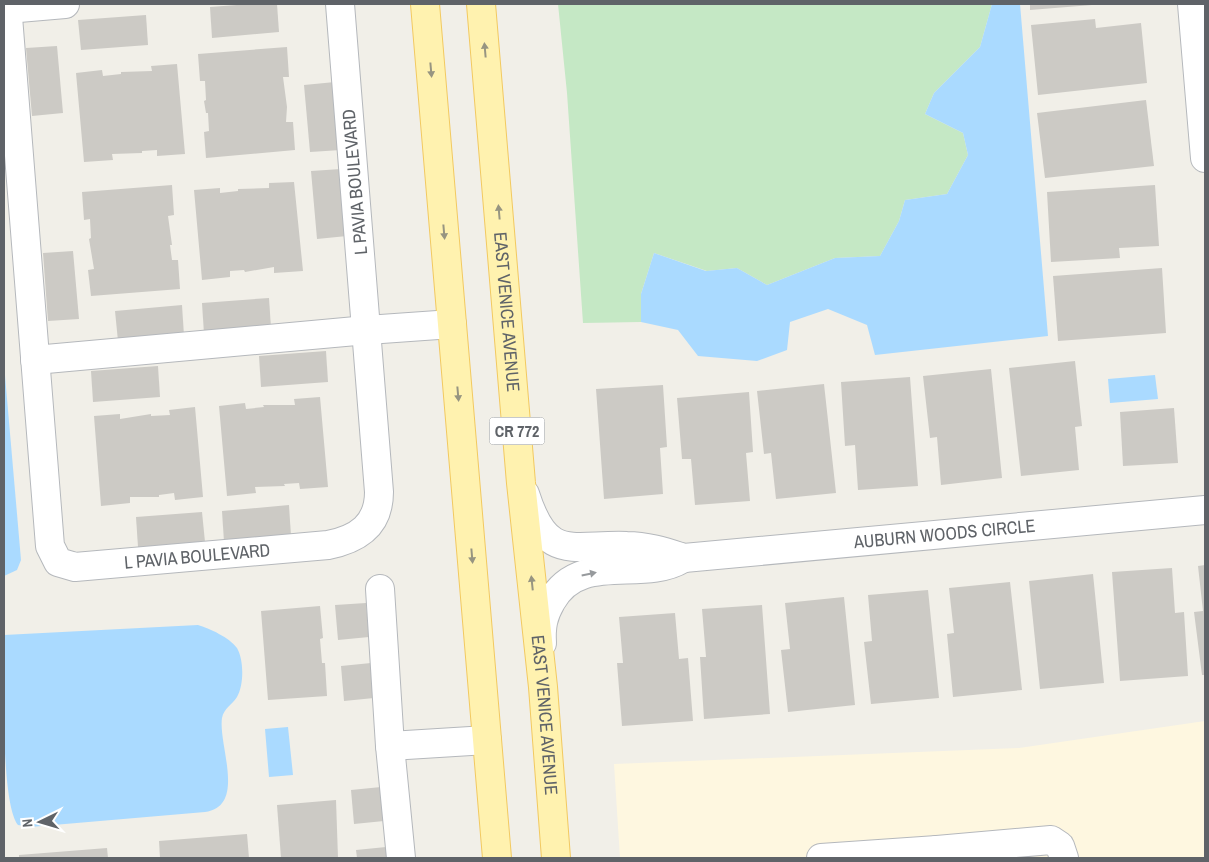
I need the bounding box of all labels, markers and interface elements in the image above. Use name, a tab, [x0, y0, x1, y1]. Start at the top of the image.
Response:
one-way arrow	[481, 42, 489, 58]
one-way arrow	[427, 62, 435, 78]
street label: L PAVIA BOULEVARD	[336, 108, 373, 256]
one-way arrow	[495, 204, 503, 220]
one-way arrow	[440, 224, 448, 240]
street label: EAST VENICE AVENUE	[488, 231, 526, 393]
one-way arrow	[454, 386, 462, 402]
road number: CR 772	[490, 418, 544, 444]
street label: AUBURN WOODS CIRCLE	[852, 513, 1036, 554]
street label: L PAVIA BOULEVARD	[123, 537, 271, 575]
one-way arrow	[468, 548, 476, 564]
one-way arrow	[581, 569, 597, 577]
one-way arrow	[528, 575, 536, 591]
street label: EAST VENICE AVENUE	[525, 634, 564, 796]
north arrow	[15, 797, 65, 847]
text: N	[18, 818, 36, 828]

